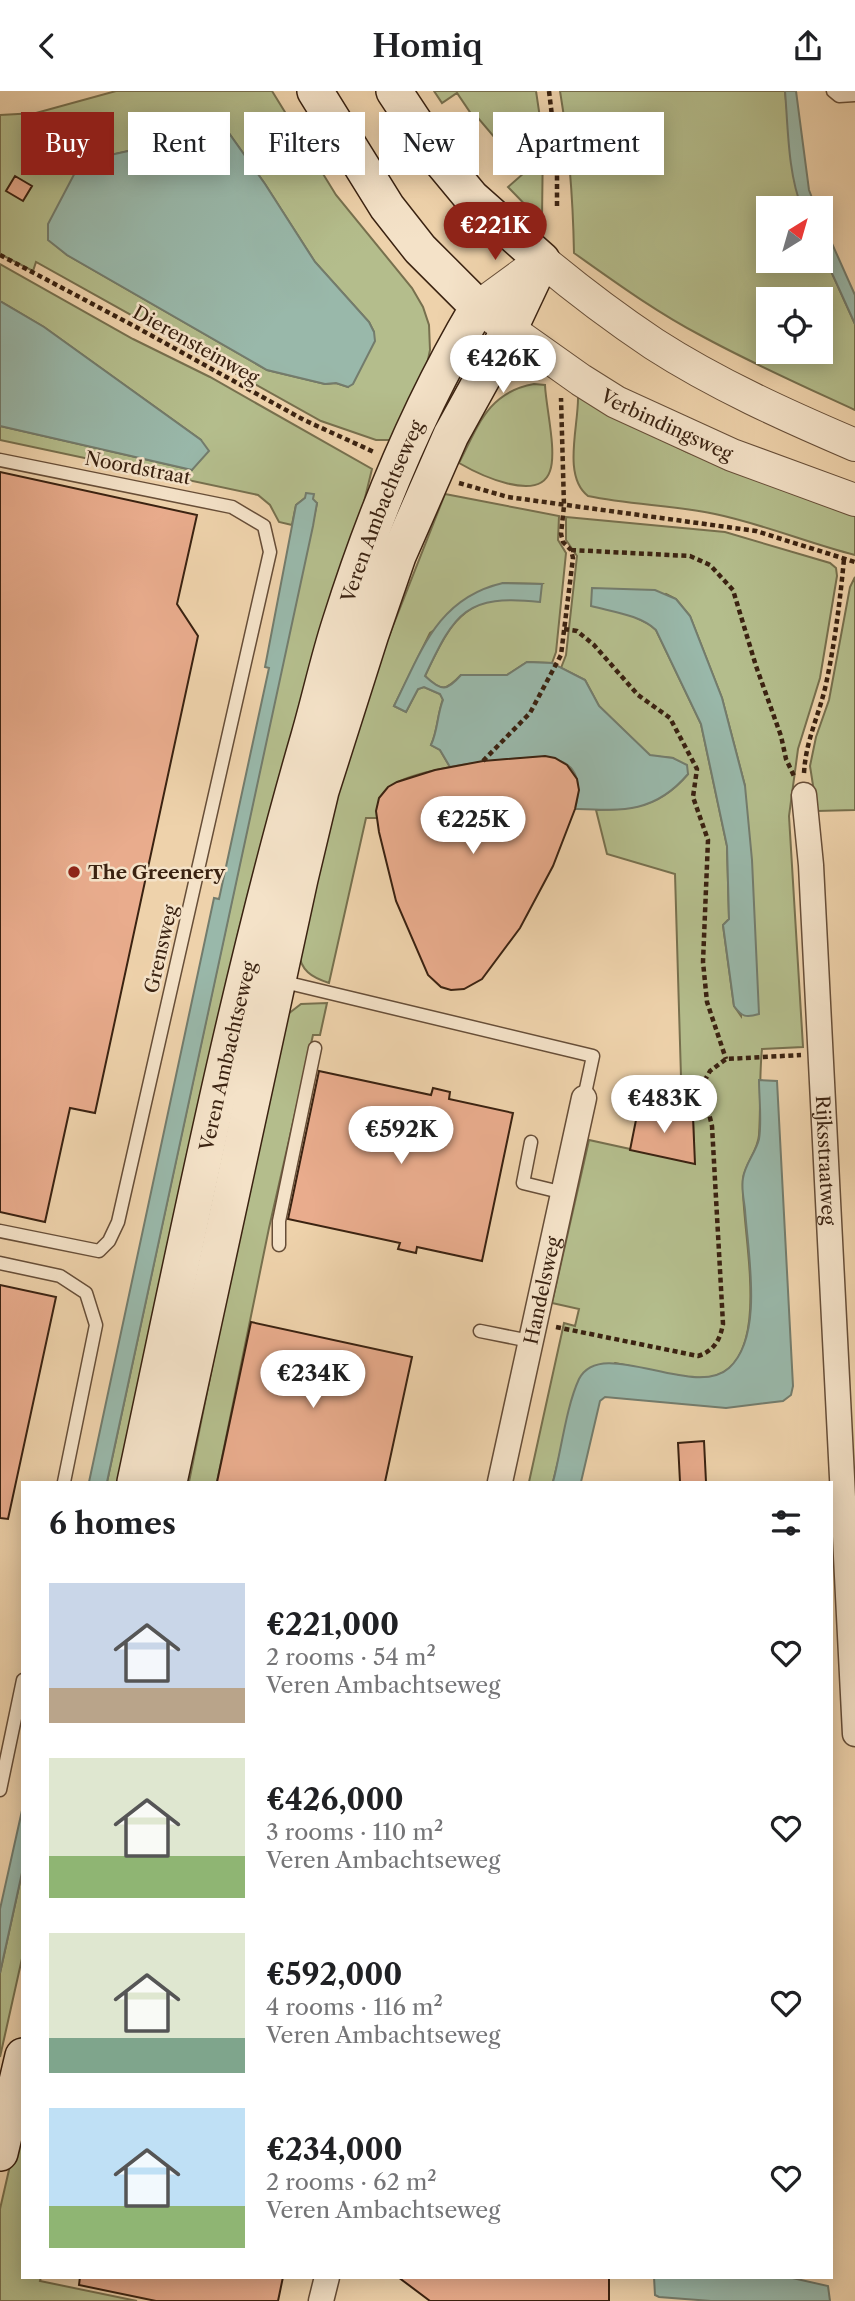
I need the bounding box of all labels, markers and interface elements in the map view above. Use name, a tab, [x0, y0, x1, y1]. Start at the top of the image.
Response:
text: Homiq	[372, 26, 483, 65]
icon: back	[28, 27, 66, 65]
icon: share	[789, 27, 827, 65]
chip: Buy	[21, 112, 114, 175]
chip: Rent	[128, 112, 230, 175]
chip: Filters	[244, 112, 365, 175]
chip: New	[379, 112, 479, 175]
chip: Apartment	[493, 112, 664, 175]
north arrow	[756, 196, 833, 273]
map controls	[756, 196, 833, 364]
pin: €221K	[446, 202, 544, 262]
text: €221K	[460, 211, 530, 239]
button: locate	[756, 287, 833, 364]
street label: Dierensteinweg	[129, 301, 264, 390]
pin: €426K	[454, 335, 552, 395]
text: €426K	[466, 344, 540, 372]
street label: Verbindingsweg	[596, 383, 738, 466]
street label: Veren Ambachtseweg	[336, 415, 429, 606]
street label: Noordstraat	[83, 446, 193, 490]
pin: €225K	[424, 797, 522, 856]
text: €225K	[437, 805, 509, 833]
place label: The Greenery	[88, 861, 226, 884]
marker: The Greenery	[66, 864, 82, 880]
street label: Grensweg	[140, 902, 183, 995]
street label: Veren Ambachtseweg	[194, 958, 261, 1154]
pin: €483K	[615, 1075, 713, 1135]
text: €483K	[627, 1084, 701, 1112]
street label: Rijksstraatweg	[811, 1095, 841, 1227]
pin: €592K	[352, 1107, 450, 1166]
text: €592K	[365, 1115, 438, 1143]
street label: Handelsweg	[519, 1233, 565, 1347]
pin: €234K	[264, 1351, 362, 1410]
text: €234K	[276, 1359, 350, 1387]
icon: filters	[767, 1504, 805, 1542]
text: 6 homes	[49, 1505, 176, 1542]
text: €221,000	[266, 1606, 399, 1643]
icon: home	[105, 1611, 189, 1695]
icon: heart	[767, 1634, 805, 1672]
text: 2 rooms · 54 m²	[266, 1643, 436, 1671]
text: Veren Ambachtseweg	[266, 1671, 500, 1699]
text: €426,000	[266, 1781, 404, 1818]
icon: home	[105, 1786, 189, 1870]
icon: heart	[767, 1809, 805, 1847]
text: 3 rooms · 110 m²	[266, 1818, 443, 1846]
text: Veren Ambachtseweg	[266, 1846, 500, 1874]
text: €592,000	[266, 1956, 402, 1993]
icon: home	[105, 1961, 189, 2045]
icon: heart	[767, 1984, 805, 2022]
text: 4 rooms · 116 m²	[266, 1993, 443, 2021]
text: Veren Ambachtseweg	[266, 2021, 500, 2049]
text: €234,000	[266, 2131, 403, 2168]
icon: home	[105, 2136, 189, 2220]
icon: heart	[767, 2159, 805, 2197]
text: 2 rooms · 62 m²	[266, 2168, 437, 2196]
text: Veren Ambachtseweg	[266, 2196, 500, 2224]

